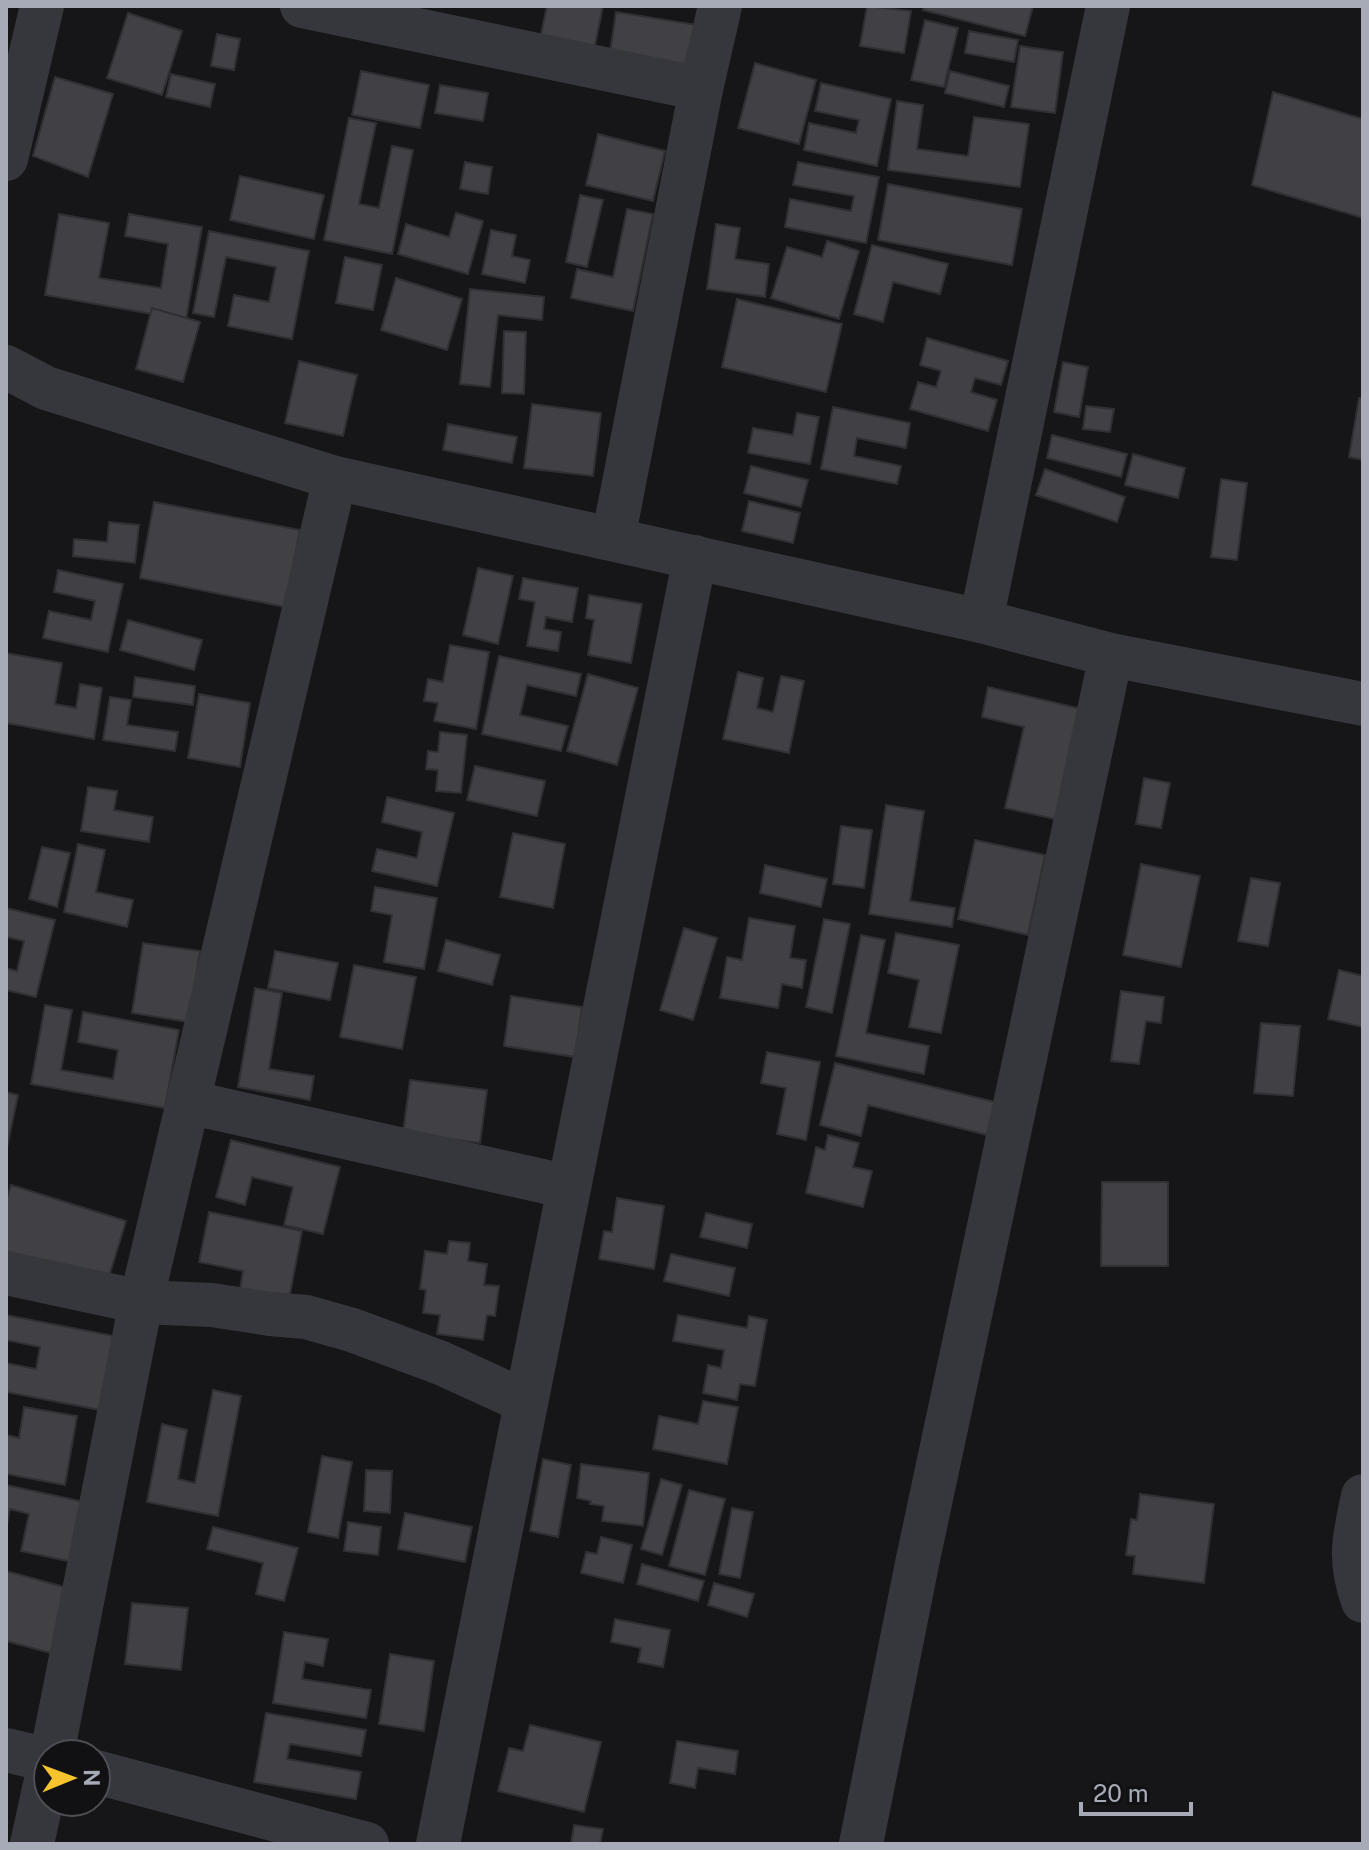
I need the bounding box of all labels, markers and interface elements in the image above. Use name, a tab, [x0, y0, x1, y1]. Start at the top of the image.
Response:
north arrow	[32, 1738, 112, 1818]
scale bar	[1081, 1766, 1191, 1816]
text: N	[79, 1769, 105, 1786]
text: 20 m	[1093, 1779, 1149, 1807]

